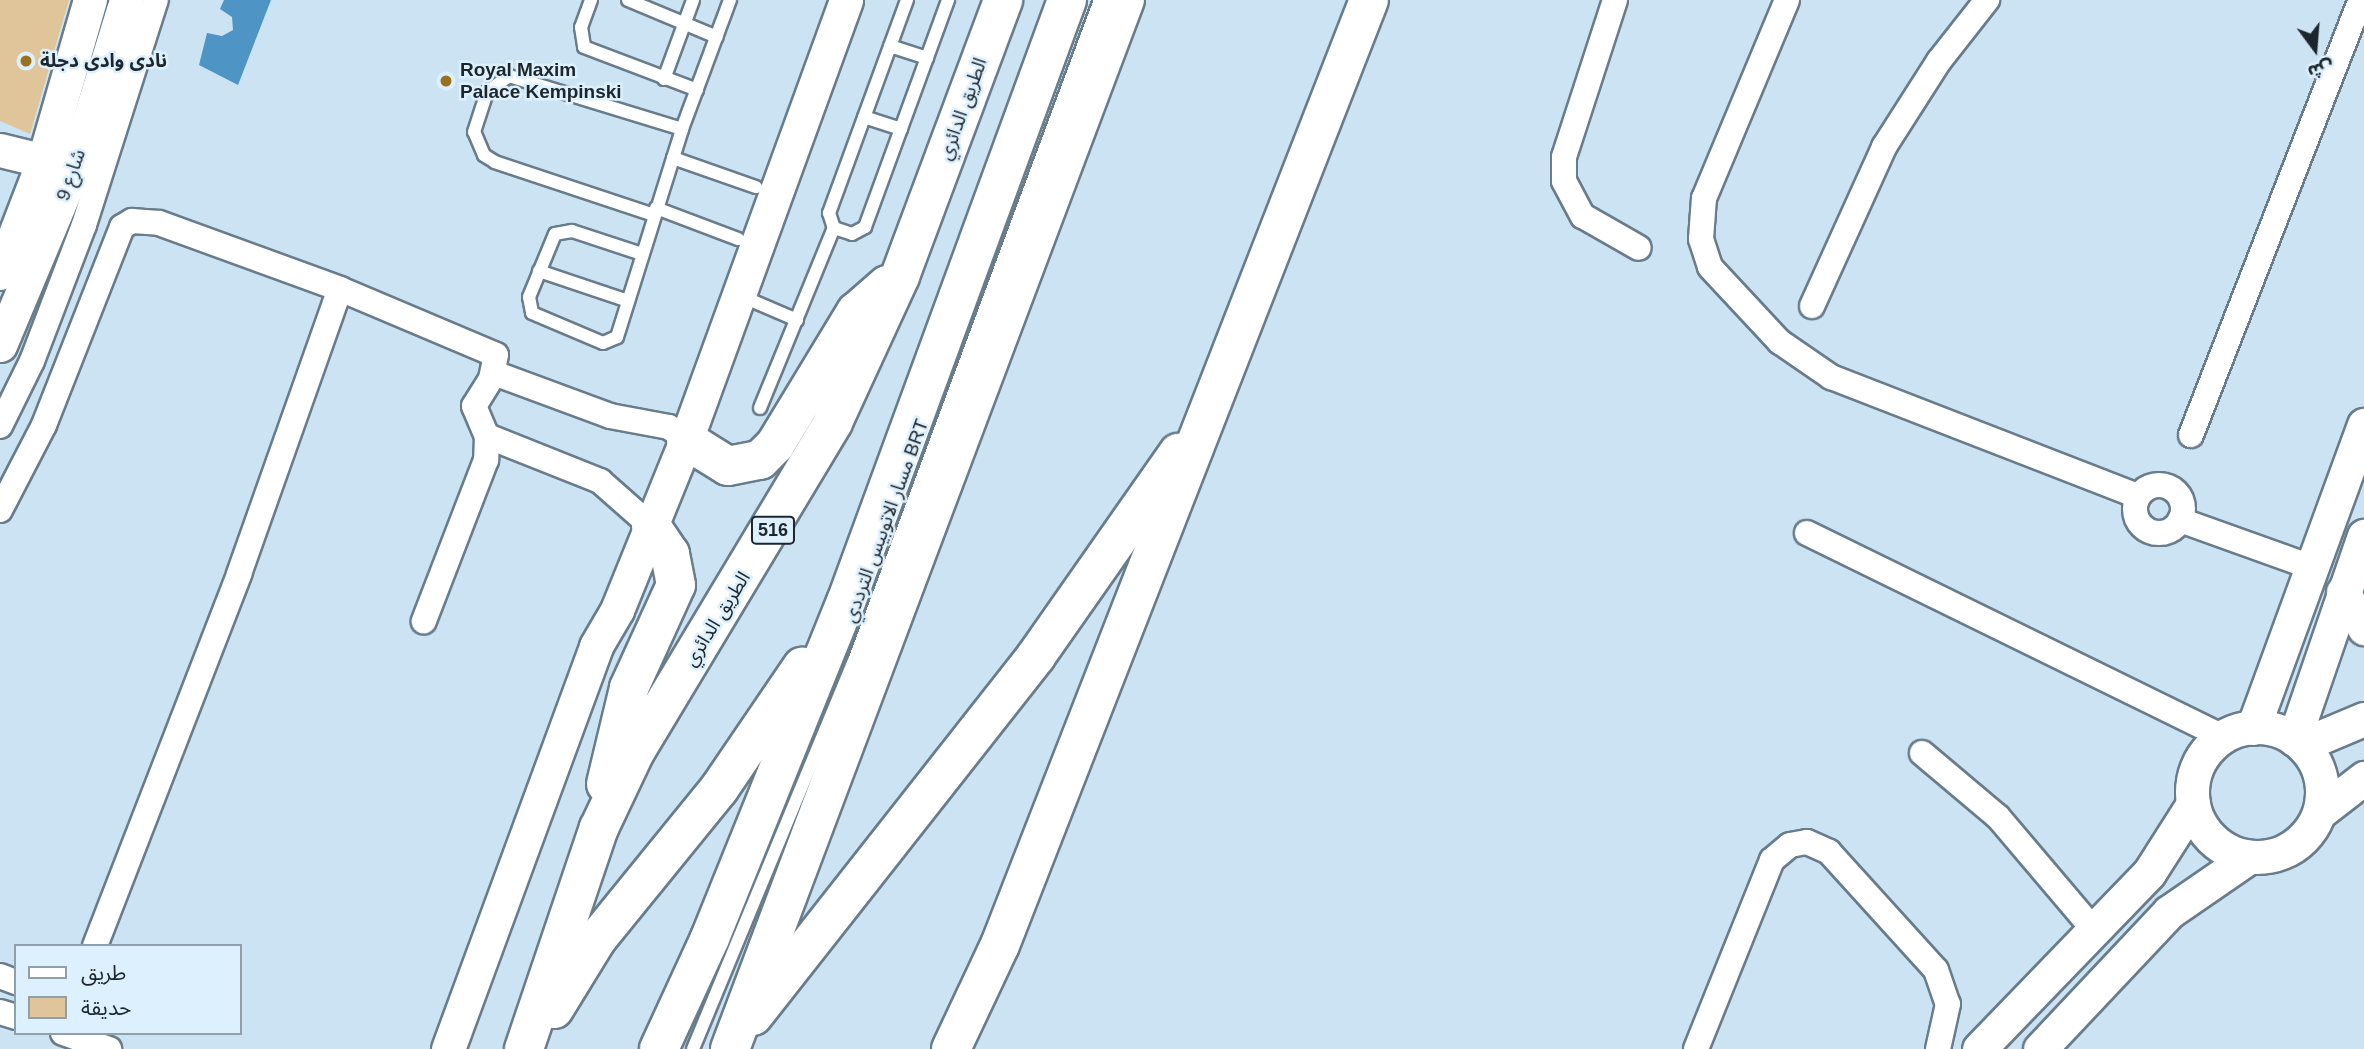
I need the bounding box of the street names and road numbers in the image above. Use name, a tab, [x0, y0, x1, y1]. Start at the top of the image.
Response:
street label: الطريق الدائري	[934, 55, 992, 163]
street label: شارع 9	[52, 146, 90, 204]
street label: مسار الاتوبيس الترددي BRT	[839, 416, 933, 626]
road number: 516	[750, 516, 796, 544]
street label: الطريق الدائري	[679, 567, 755, 671]

